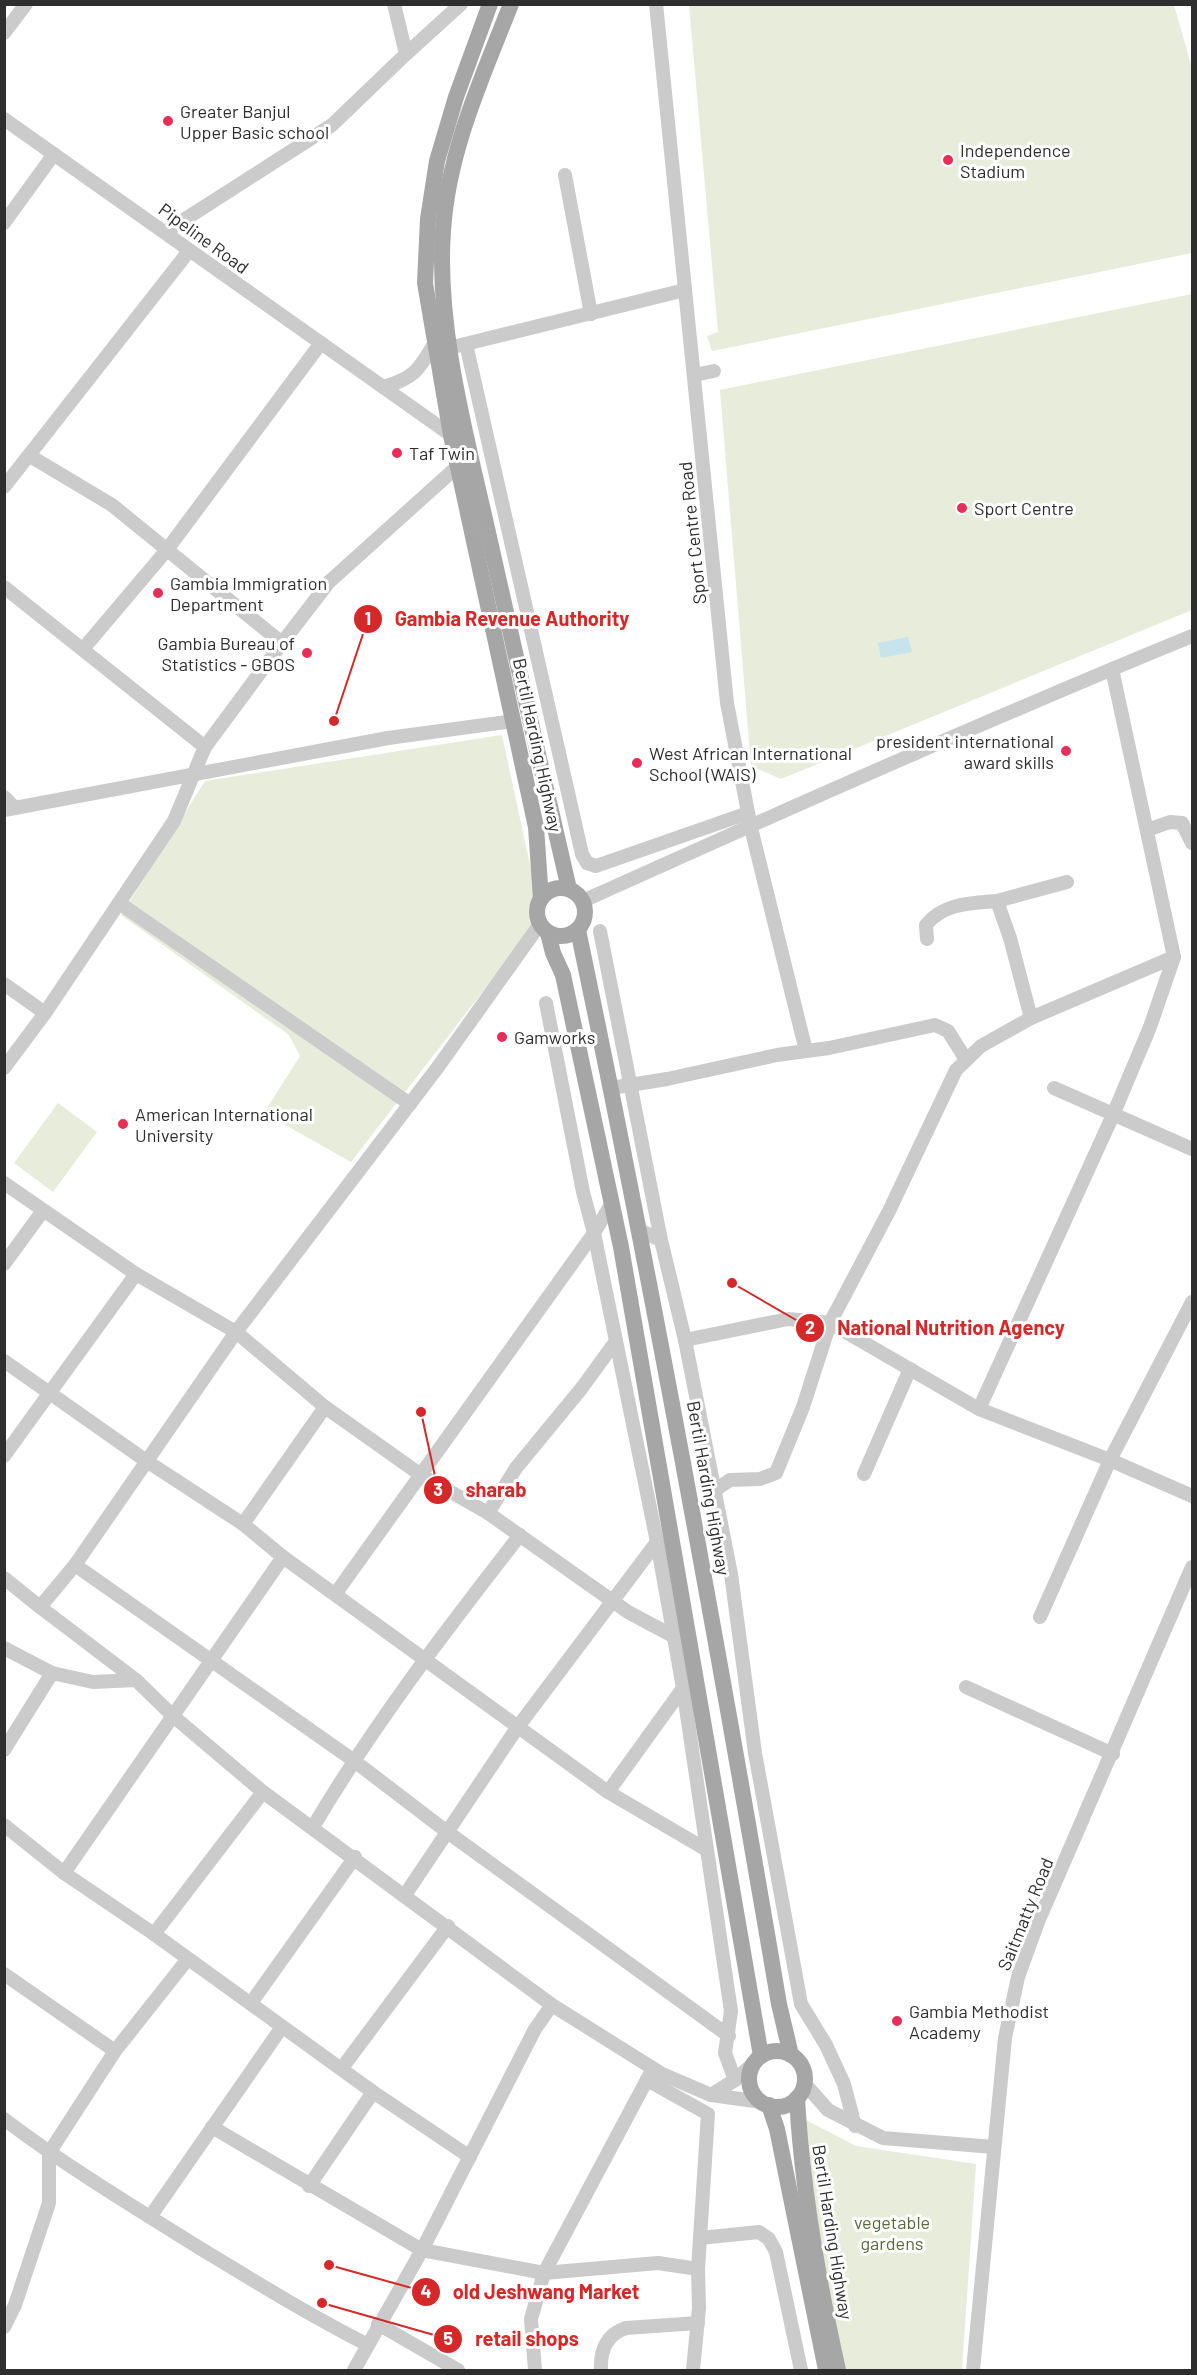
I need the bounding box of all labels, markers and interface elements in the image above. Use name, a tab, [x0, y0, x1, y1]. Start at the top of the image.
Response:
place label: Greater Banjul Upper Basic school	[180, 100, 329, 143]
marker: Greater Banjul Upper Basic school	[161, 114, 175, 128]
place label: Independence Stadium	[960, 139, 1071, 182]
marker: Independence Stadium	[941, 153, 955, 167]
street label: Pipeline Road	[155, 198, 253, 278]
place label: Taf Twin	[409, 442, 475, 464]
marker: Taf Twin	[390, 446, 404, 460]
street label: Sport Centre Road	[674, 461, 710, 605]
place label: Sport Centre	[974, 497, 1074, 519]
marker: Sport Centre	[955, 501, 969, 515]
place label: Gambia Immigration Department	[170, 572, 327, 615]
marker: Gambia Immigration Department	[151, 586, 165, 600]
callout: Gambia Revenue Authority	[353, 600, 642, 638]
text: Gambia Revenue Authority	[395, 606, 629, 630]
text: 1	[365, 607, 371, 629]
place label: Gambia Bureau of Statistics - GBOS	[158, 632, 295, 675]
marker: Gambia Bureau of Statistics - GBOS	[300, 646, 314, 660]
street label: Bertil Harding Highway	[509, 656, 567, 834]
place label: president international award skills	[876, 730, 1054, 773]
place label: West African International School (WAIS)	[649, 742, 852, 785]
marker: president international award skills	[1059, 744, 1073, 758]
marker: West African International School (WAIS)	[630, 756, 644, 770]
place label: Gamworks	[514, 1026, 595, 1048]
marker: Gamworks	[495, 1030, 509, 1044]
place label: American International University	[135, 1103, 313, 1146]
marker: American International University	[116, 1117, 130, 1131]
callout: National Nutrition Agency	[795, 1309, 1076, 1347]
text: National Nutrition Agency	[837, 1315, 1065, 1339]
text: 2	[805, 1316, 815, 1338]
street label: Bertil Harding Highway	[683, 1399, 735, 1577]
callout: sharab	[423, 1471, 538, 1509]
text: sharab	[466, 1477, 526, 1501]
text: 3	[433, 1478, 443, 1500]
street label: Saitmatty Road	[992, 1854, 1058, 1974]
place label: Gambia Methodist Academy	[909, 2000, 1049, 2043]
marker: Gambia Methodist Academy	[890, 2014, 904, 2028]
street label: Bertil Harding Highway	[808, 2143, 858, 2321]
park label: vegetable gardens	[854, 2211, 930, 2254]
callout: old Jeshwang Market	[411, 2273, 651, 2311]
text: old Jeshwang Market	[453, 2279, 639, 2303]
text: 4	[421, 2280, 432, 2302]
callout: retail shops	[433, 2320, 591, 2358]
text: retail shops	[475, 2326, 579, 2350]
text: 5	[443, 2327, 453, 2349]

